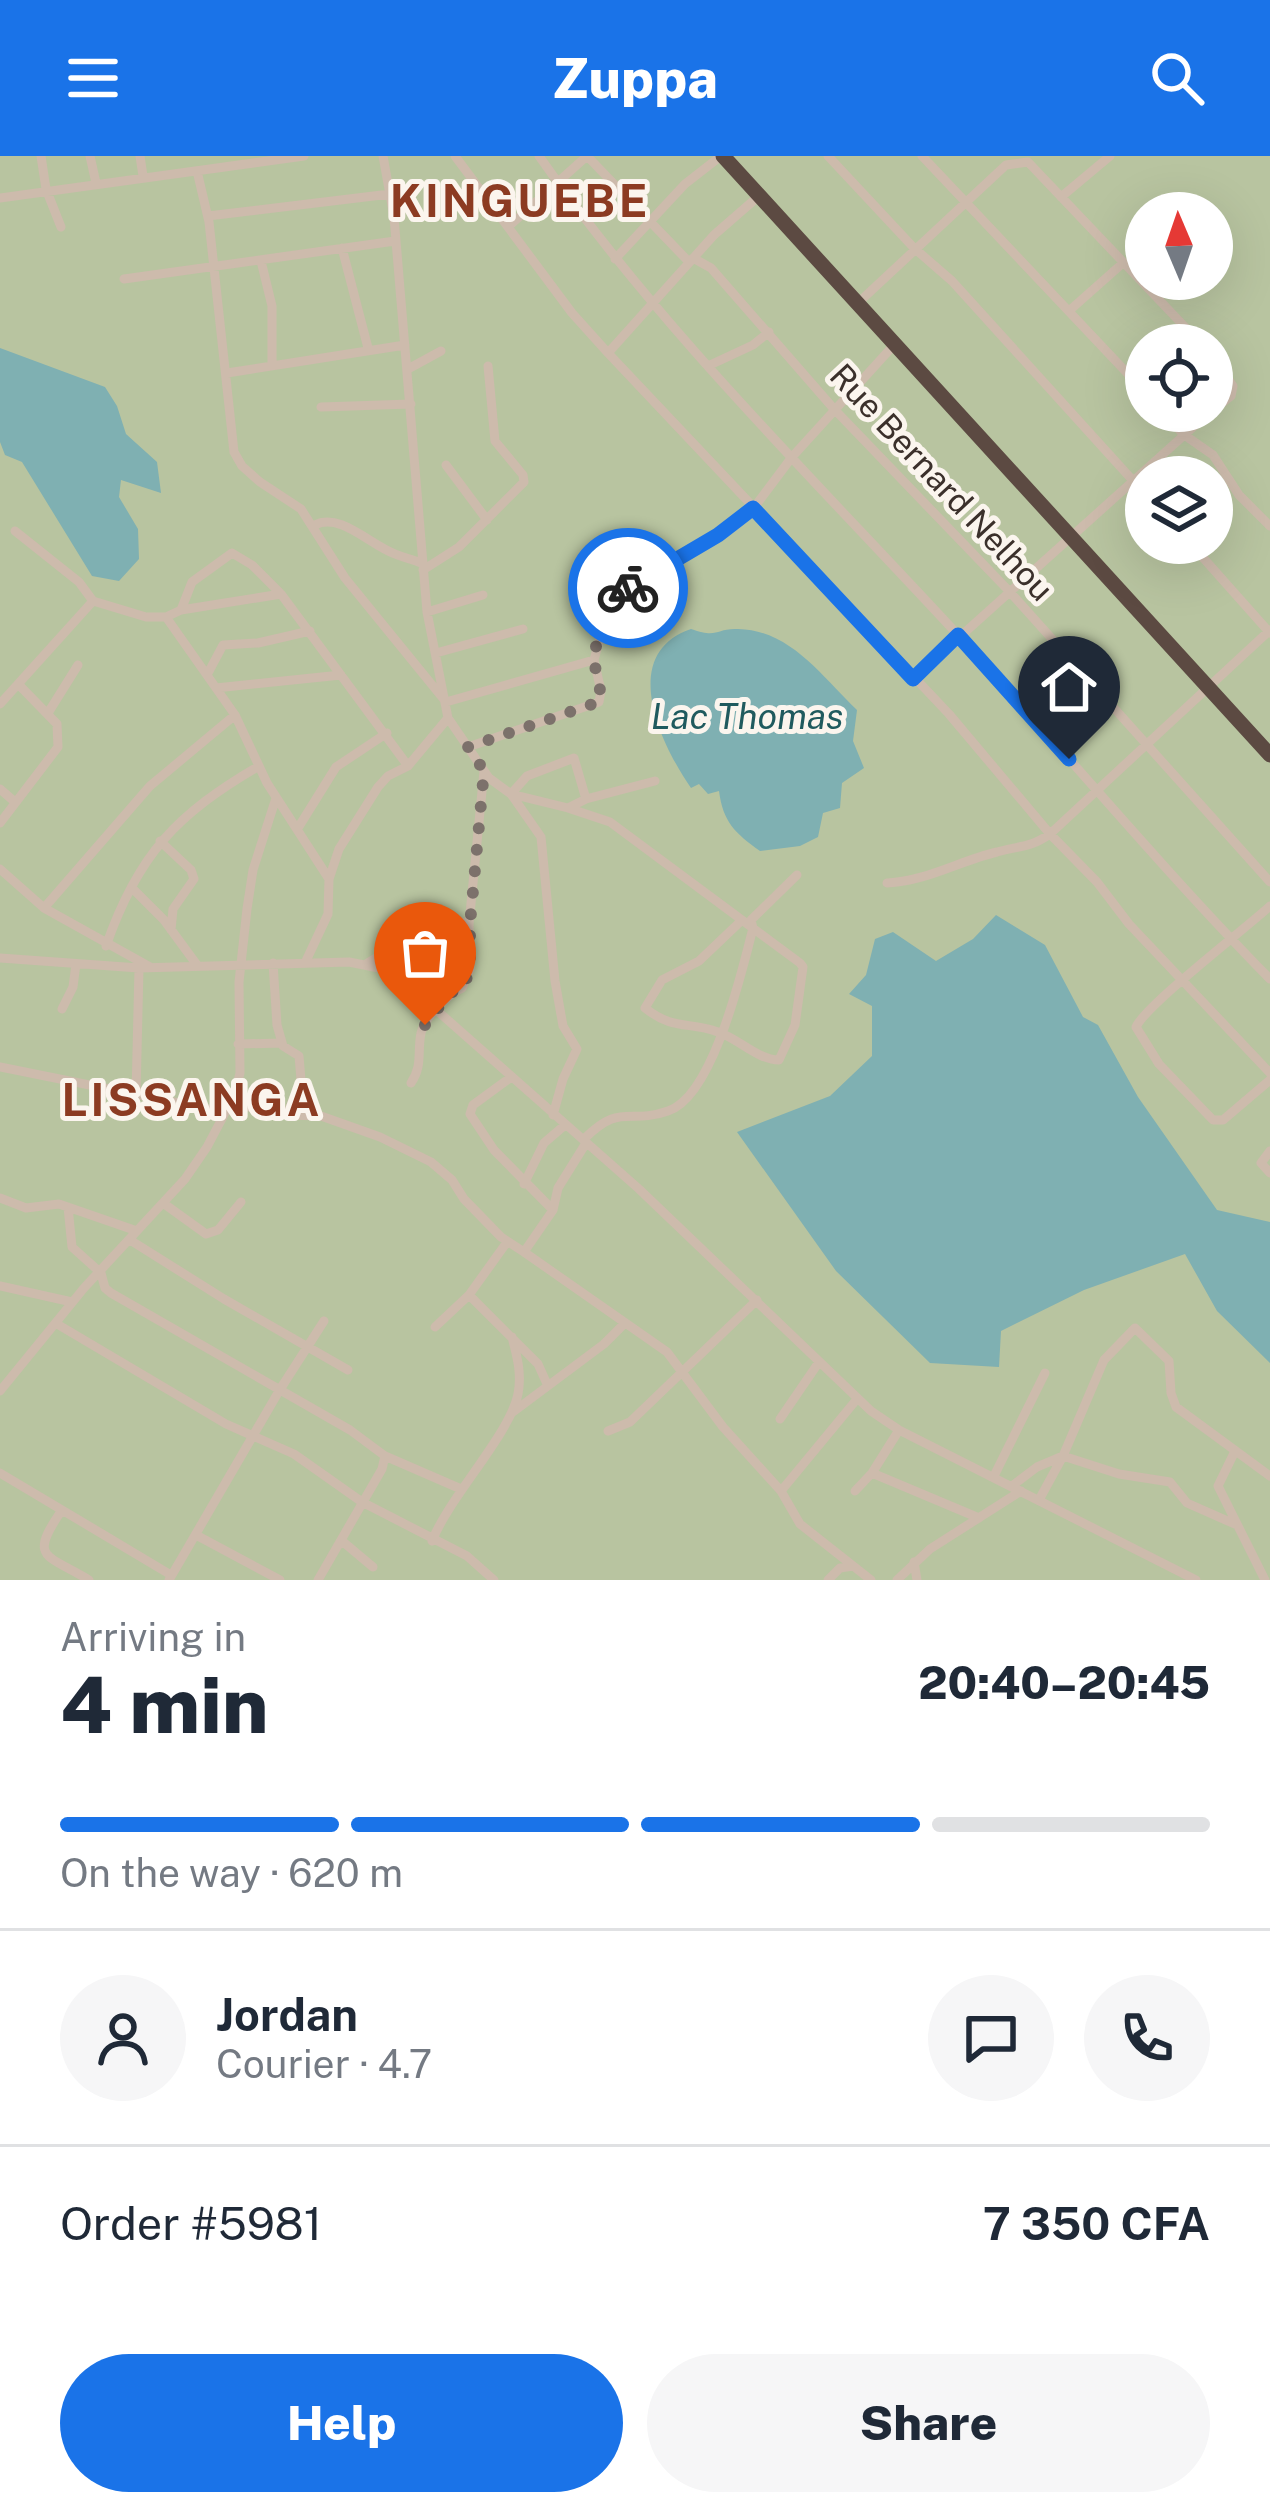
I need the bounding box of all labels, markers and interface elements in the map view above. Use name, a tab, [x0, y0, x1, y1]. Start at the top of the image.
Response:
icon: menu	[60, 45, 126, 111]
icon: search	[1144, 45, 1210, 111]
text: Zuppa	[552, 47, 718, 110]
district label: KINGUEBE	[390, 174, 650, 227]
north arrow	[1125, 192, 1233, 300]
map controls	[1125, 192, 1233, 564]
button: locate	[1125, 324, 1233, 432]
street label: Rue Bernard Nelhou	[823, 356, 1061, 608]
button: layers	[1125, 456, 1233, 564]
courier	[568, 528, 688, 648]
icon: bike	[595, 555, 661, 621]
pin	[1018, 636, 1120, 759]
icon: home	[1036, 654, 1102, 720]
water label: Lac Thomas	[651, 695, 843, 737]
pin	[374, 902, 476, 1025]
icon: bag	[392, 920, 458, 986]
district label: LISSANGA	[62, 1073, 322, 1126]
text: Arriving in	[60, 1614, 246, 1660]
text: 20:40–20:45	[918, 1656, 1210, 1709]
text: 4 min	[60, 1659, 269, 1751]
text: On the way · 620 m	[60, 1850, 403, 1896]
button: person	[60, 1975, 186, 2101]
button: chat	[928, 1975, 1054, 2101]
button: phone	[1084, 1975, 1210, 2101]
text: Jordan	[216, 1988, 358, 2041]
text: Courier · 4.7	[216, 2041, 432, 2087]
text: Order #5981	[60, 2197, 322, 2250]
text: 7 350 CFA	[983, 2197, 1210, 2250]
button: Help	[60, 2354, 623, 2492]
button: Share	[647, 2354, 1210, 2492]

